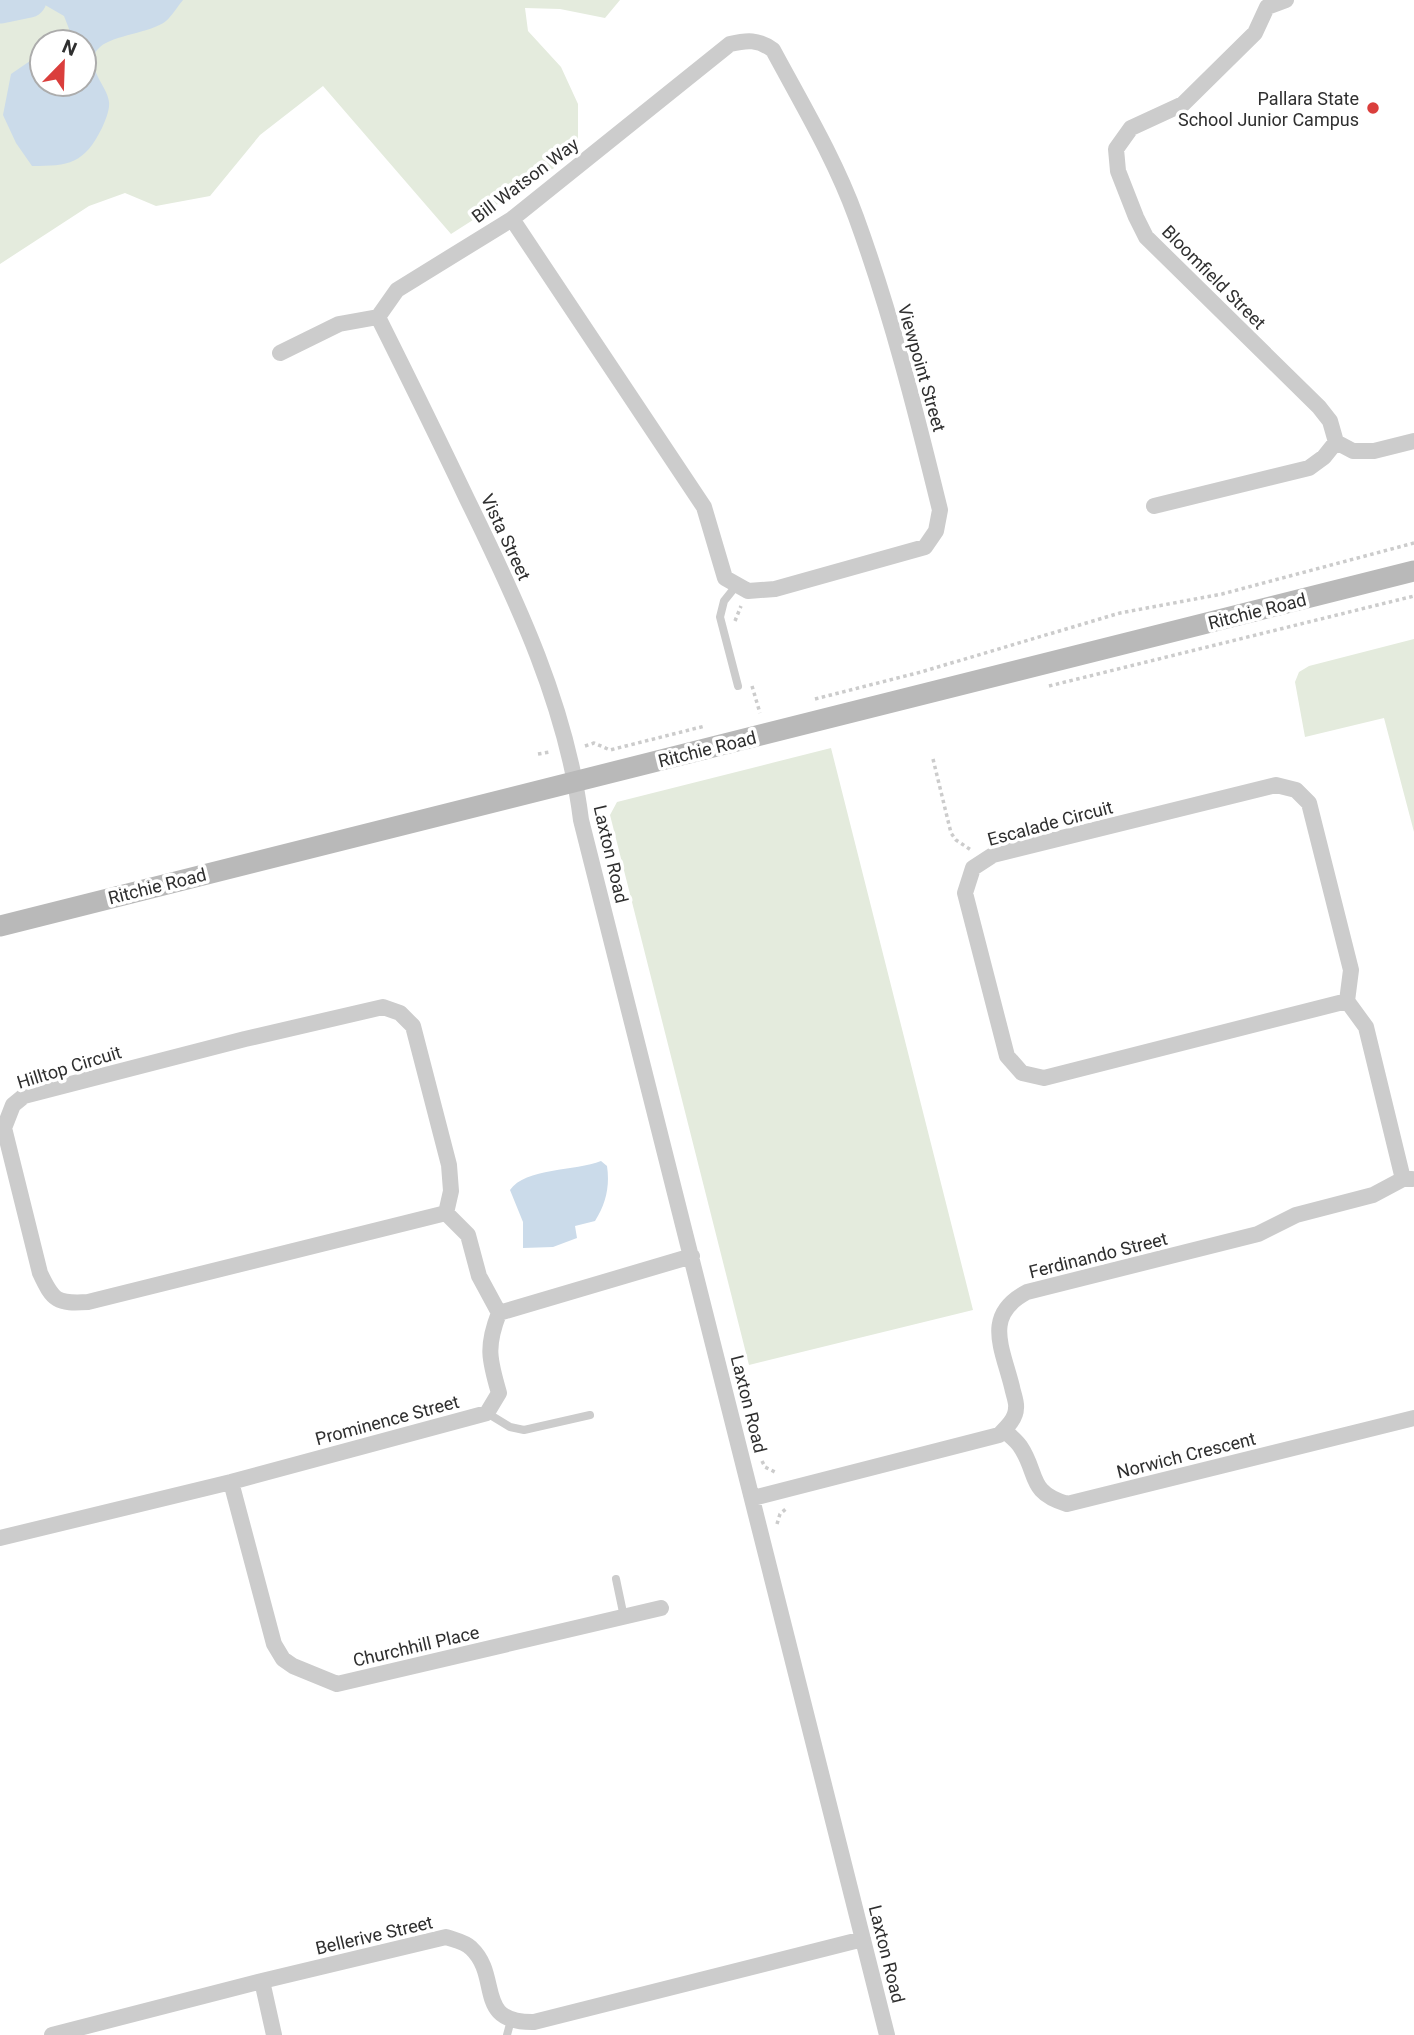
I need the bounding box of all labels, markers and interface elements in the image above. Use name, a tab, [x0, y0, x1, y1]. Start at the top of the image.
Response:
north arrow	[28, 28, 98, 98]
text: N	[59, 35, 80, 61]
place label: Pallara State School Junior Campus	[1178, 88, 1359, 130]
marker: Pallara State School Junior Campus	[1365, 100, 1381, 116]
street label: Bill Watson Way	[468, 133, 583, 227]
street label: Bloomfield Street	[1158, 221, 1270, 333]
street label: Viewpoint Street	[894, 302, 950, 434]
street label: Vista Street	[477, 491, 535, 584]
street label: Ritchie Road	[1206, 589, 1308, 633]
street label: Ritchie Road	[656, 727, 758, 771]
street label: Escalade Circuit	[985, 796, 1115, 850]
street label: Laxton Road	[590, 803, 632, 905]
street label: Ritchie Road	[106, 864, 208, 908]
street label: Hilltop Circuit	[14, 1041, 124, 1093]
street label: Ferdinando Street	[1027, 1228, 1169, 1282]
street label: Laxton Road	[727, 1353, 771, 1455]
street label: Prominence Street	[313, 1391, 461, 1449]
street label: Norwich Crescent	[1114, 1428, 1258, 1482]
street label: Churchhill Place	[351, 1621, 481, 1671]
street label: Laxton Road	[865, 1903, 909, 2005]
street label: Bellerive Street	[313, 1911, 435, 1959]

